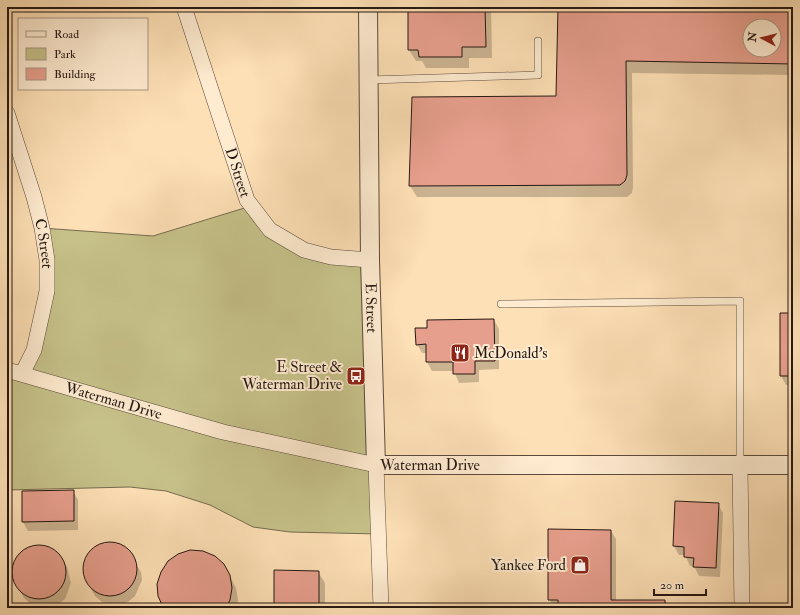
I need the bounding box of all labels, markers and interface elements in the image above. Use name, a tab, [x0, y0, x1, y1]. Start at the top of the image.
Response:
legend	[18, 18, 148, 90]
north arrow	[742, 18, 782, 58]
text: Road	[54, 27, 79, 42]
text: N	[745, 30, 760, 44]
text: Park	[54, 47, 76, 62]
text: Building	[54, 67, 97, 82]
street label: D Street	[220, 145, 255, 200]
street label: C Street	[30, 217, 56, 269]
street label: E Street	[361, 283, 381, 333]
restaurant icon: McDonald's	[449, 342, 471, 364]
place label: McDonald's	[474, 344, 547, 363]
place label: E Street & Waterman Drive	[241, 358, 342, 394]
bus stop icon: E Street & Waterman Drive	[345, 365, 367, 387]
street label: Waterman Drive	[62, 378, 164, 424]
street label: Waterman Drive	[379, 456, 480, 475]
shop icon: Yankee Ford	[569, 554, 591, 576]
place label: Yankee Ford	[491, 556, 567, 575]
scale bar	[654, 571, 706, 597]
text: 20 m	[660, 578, 685, 593]

